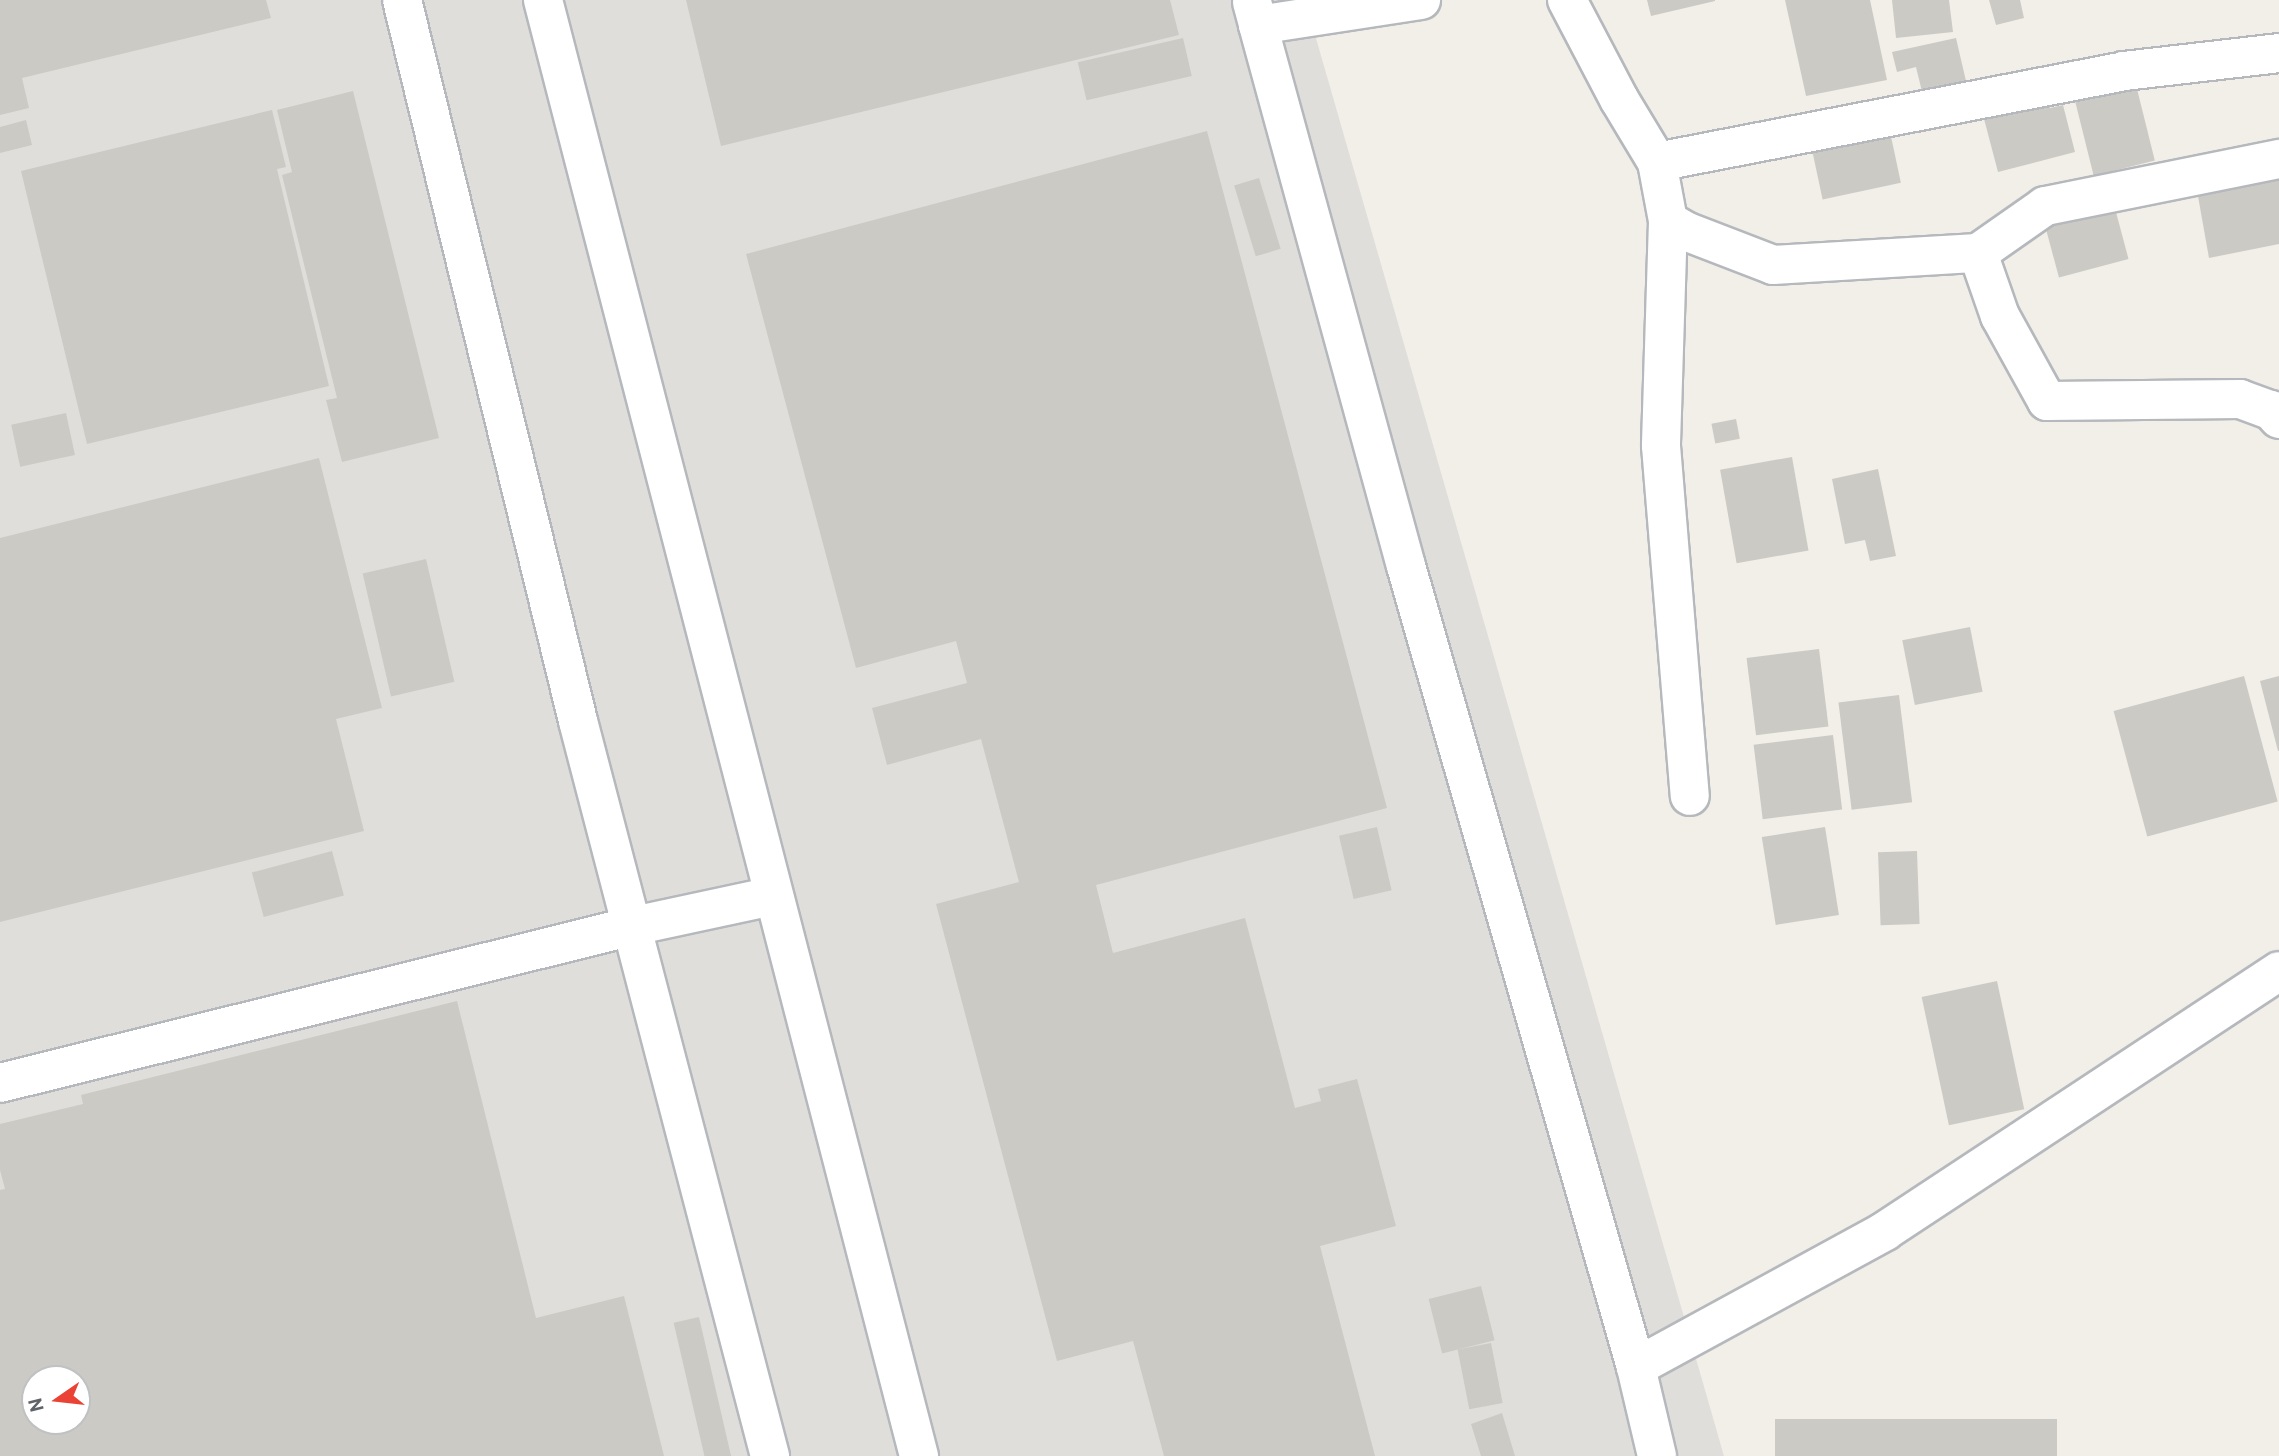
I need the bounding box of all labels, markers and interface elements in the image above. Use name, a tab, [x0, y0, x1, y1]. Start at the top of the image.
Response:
north arrow	[21, 1365, 91, 1435]
text: N	[24, 1395, 51, 1414]

